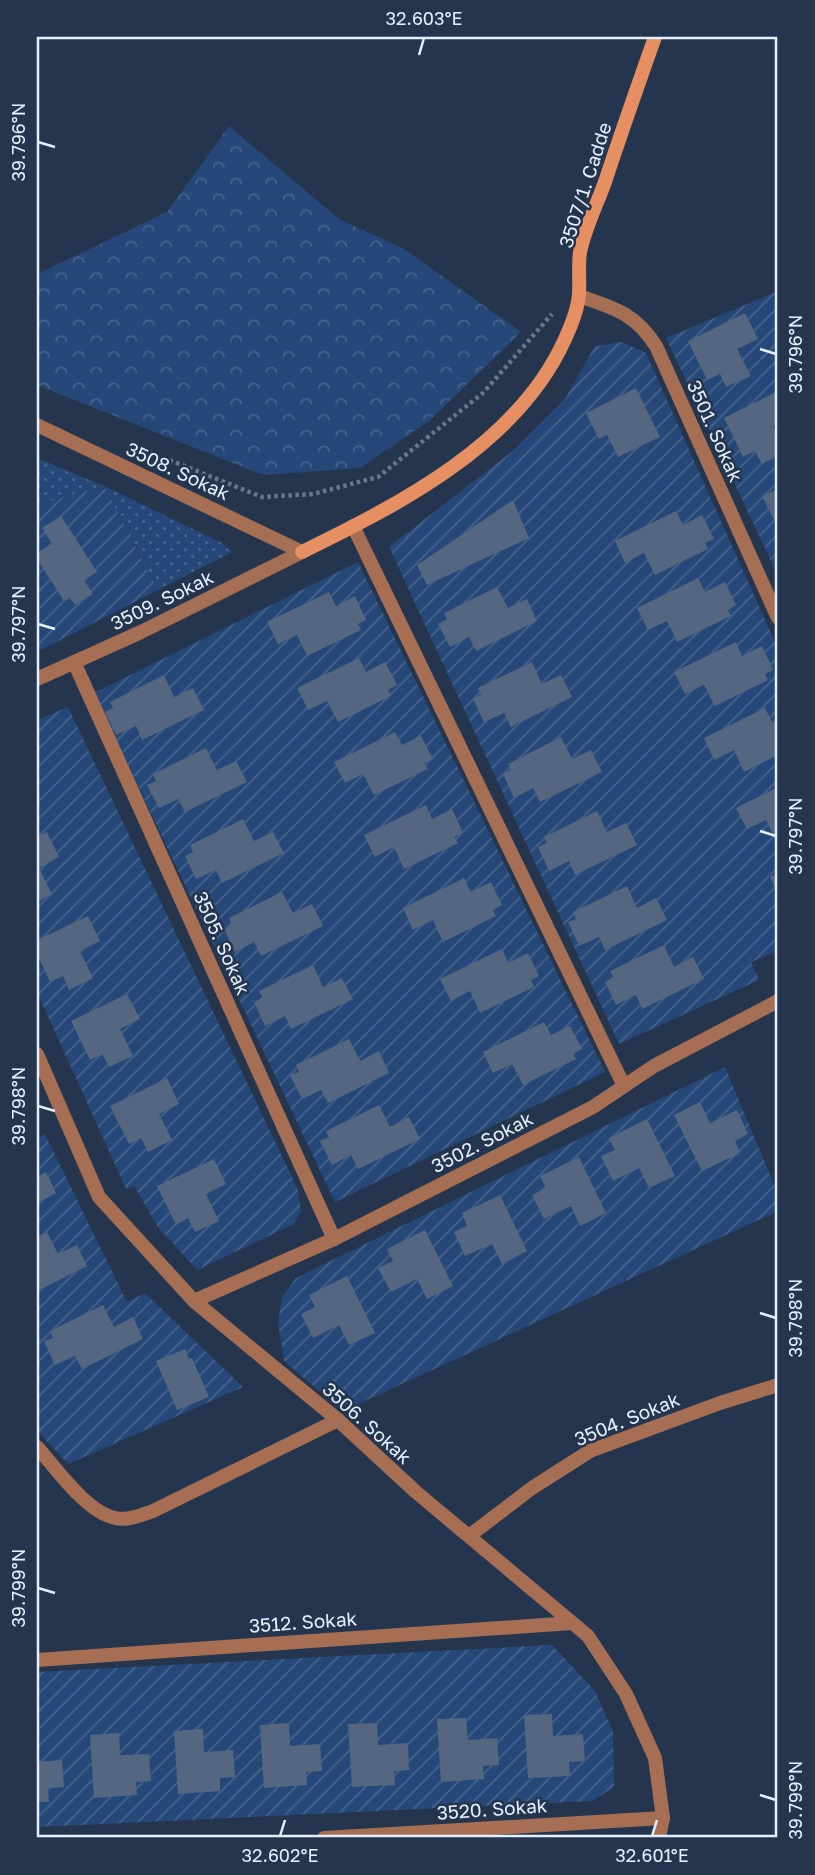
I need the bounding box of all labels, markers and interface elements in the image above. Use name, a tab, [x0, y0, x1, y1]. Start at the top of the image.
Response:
text: 32.603°E	[386, 7, 462, 29]
text: 39.796°N	[7, 103, 29, 181]
street label: 3507/1. Cadde	[553, 119, 616, 251]
text: 39.796°N	[784, 315, 806, 393]
street label: 3501. Sokak	[683, 376, 748, 486]
street label: 3508. Sokak	[123, 437, 234, 505]
street label: 3509. Sokak	[107, 565, 217, 634]
text: 39.797°N	[7, 585, 29, 663]
text: 39.797°N	[784, 797, 806, 875]
street label: 3505. Sokak	[189, 887, 256, 998]
text: 39.798°N	[7, 1067, 29, 1145]
street label: 3502. Sokak	[427, 1106, 537, 1177]
text: 39.798°N	[784, 1279, 806, 1357]
street label: 3506. Sokak	[318, 1377, 417, 1469]
street label: 3504. Sokak	[571, 1387, 683, 1450]
text: 39.799°N	[7, 1549, 29, 1627]
street label: 3512. Sokak	[248, 1606, 358, 1637]
text: 39.799°N	[784, 1761, 806, 1839]
street label: 3520. Sokak	[436, 1793, 548, 1824]
text: 32.602°E	[242, 1844, 318, 1866]
text: 32.601°E	[615, 1844, 689, 1866]

